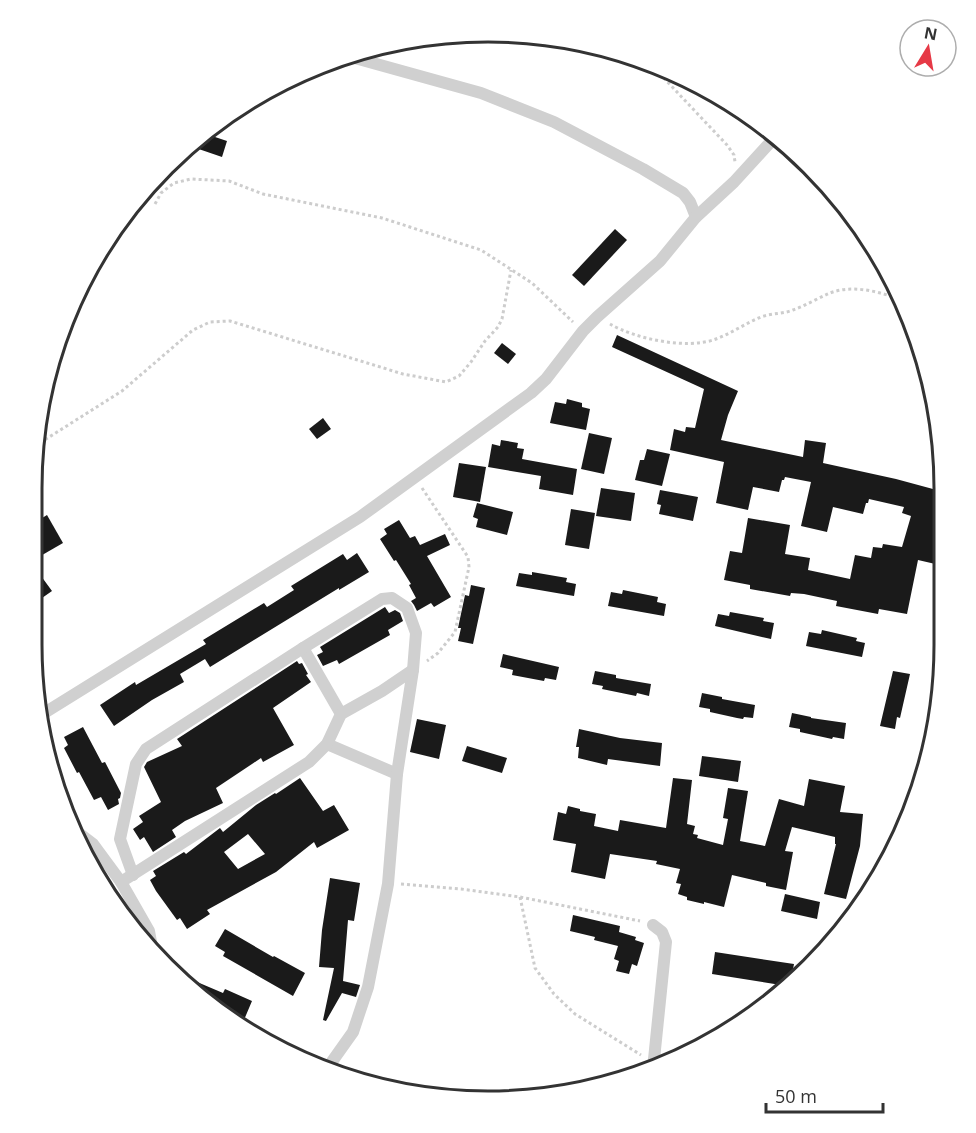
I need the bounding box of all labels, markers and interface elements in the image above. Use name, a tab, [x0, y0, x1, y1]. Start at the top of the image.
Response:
north arrow	[898, 18, 958, 78]
text: N	[922, 21, 939, 45]
scale bar	[766, 1076, 883, 1114]
text: 50 m	[775, 1084, 817, 1108]

